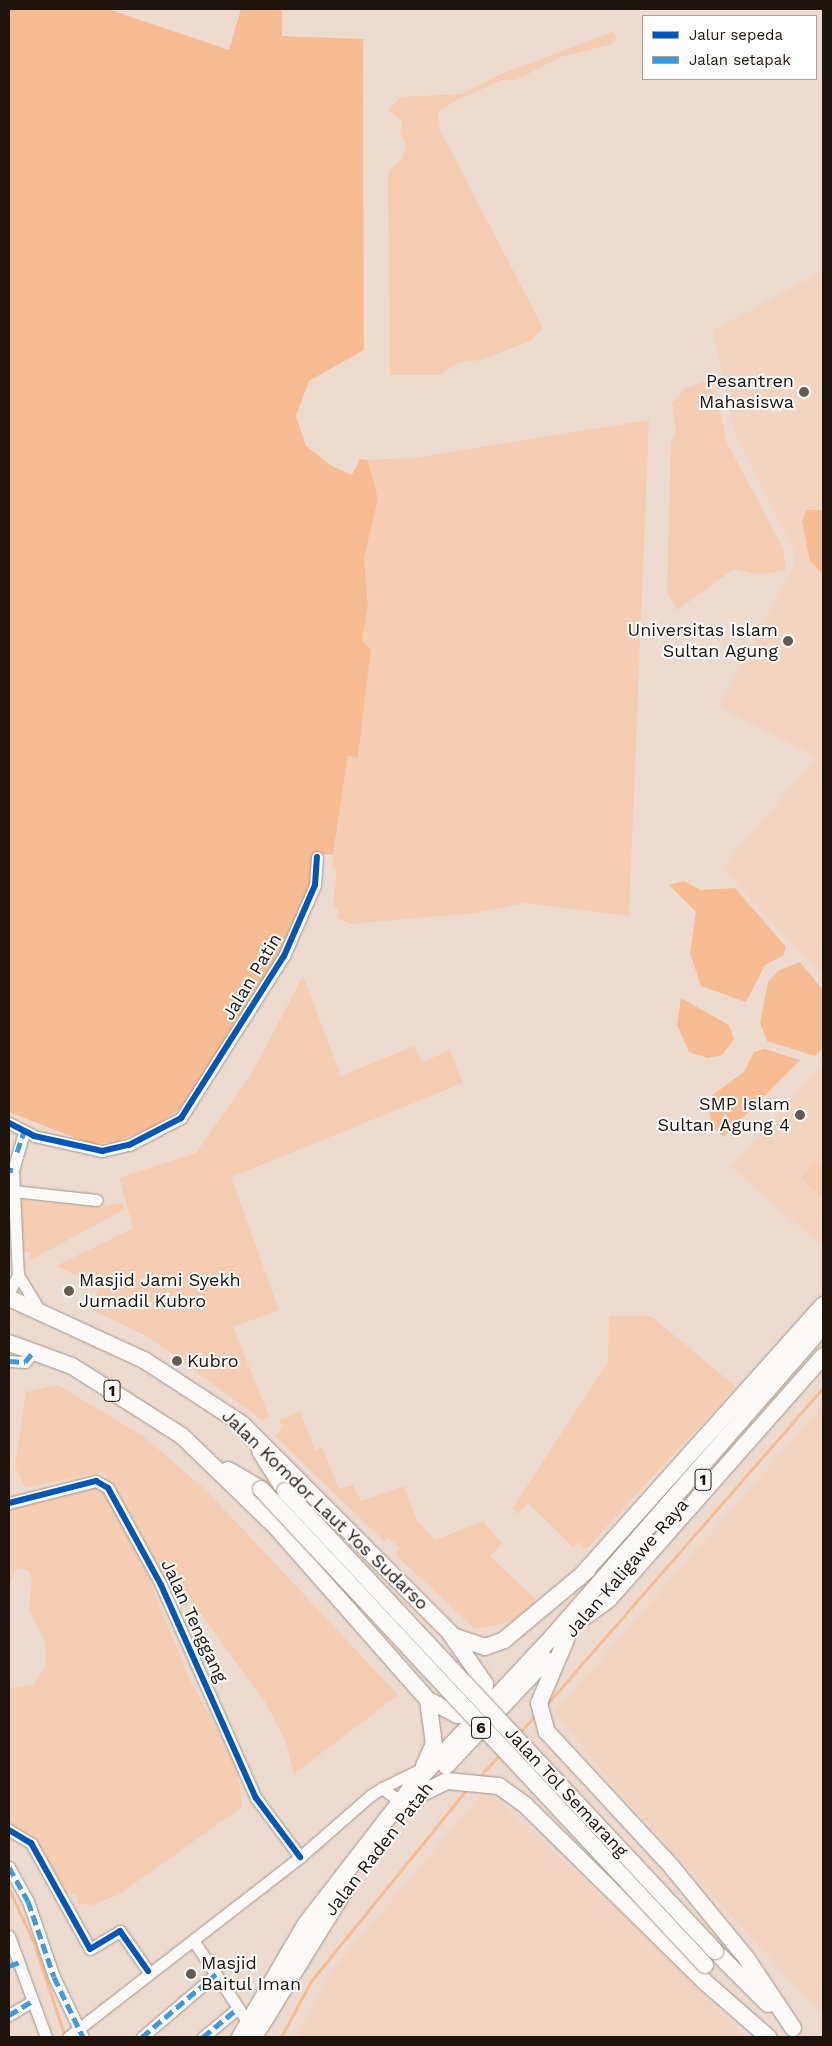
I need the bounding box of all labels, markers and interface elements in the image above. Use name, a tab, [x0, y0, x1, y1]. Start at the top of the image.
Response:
legend	[642, 15, 817, 80]
text: Jalur sepeda	[689, 26, 783, 44]
text: Jalan setapak	[689, 51, 791, 69]
place label: Pesantren Mahasiswa	[699, 371, 794, 414]
marker: Pesantren Mahasiswa	[798, 386, 810, 398]
place label: Universitas Islam Sultan Agung	[628, 620, 778, 662]
marker: Universitas Islam Sultan Agung	[782, 635, 794, 647]
street label: Jalan Patin	[218, 930, 286, 1024]
place label: SMP Islam Sultan Agung 4	[657, 1094, 790, 1136]
marker: SMP Islam Sultan Agung 4	[794, 1109, 806, 1121]
place label: Masjid Jami Syekh Jumadil Kubro	[79, 1270, 241, 1312]
marker: Masjid Jami Syekh Jumadil Kubro	[63, 1285, 75, 1297]
place label: Kubro	[187, 1350, 239, 1372]
marker: Kubro	[171, 1355, 183, 1367]
road number: 1	[103, 1378, 121, 1404]
street label: Jalan Komdor Laut Yos Sudarso	[217, 1405, 433, 1615]
road number: 1	[694, 1466, 712, 1494]
street label: Jalan Kaligawe Raya	[561, 1494, 693, 1642]
street label: Jalan Tenggang	[156, 1556, 232, 1686]
road number: 6	[471, 1715, 491, 1742]
street label: Jalan Tol Semarang	[500, 1722, 632, 1862]
street label: Jalan Raden Patah	[320, 1778, 438, 1920]
place label: Masjid Baitul Iman	[201, 1953, 302, 1996]
marker: Masjid Baitul Iman	[185, 1968, 197, 1980]

